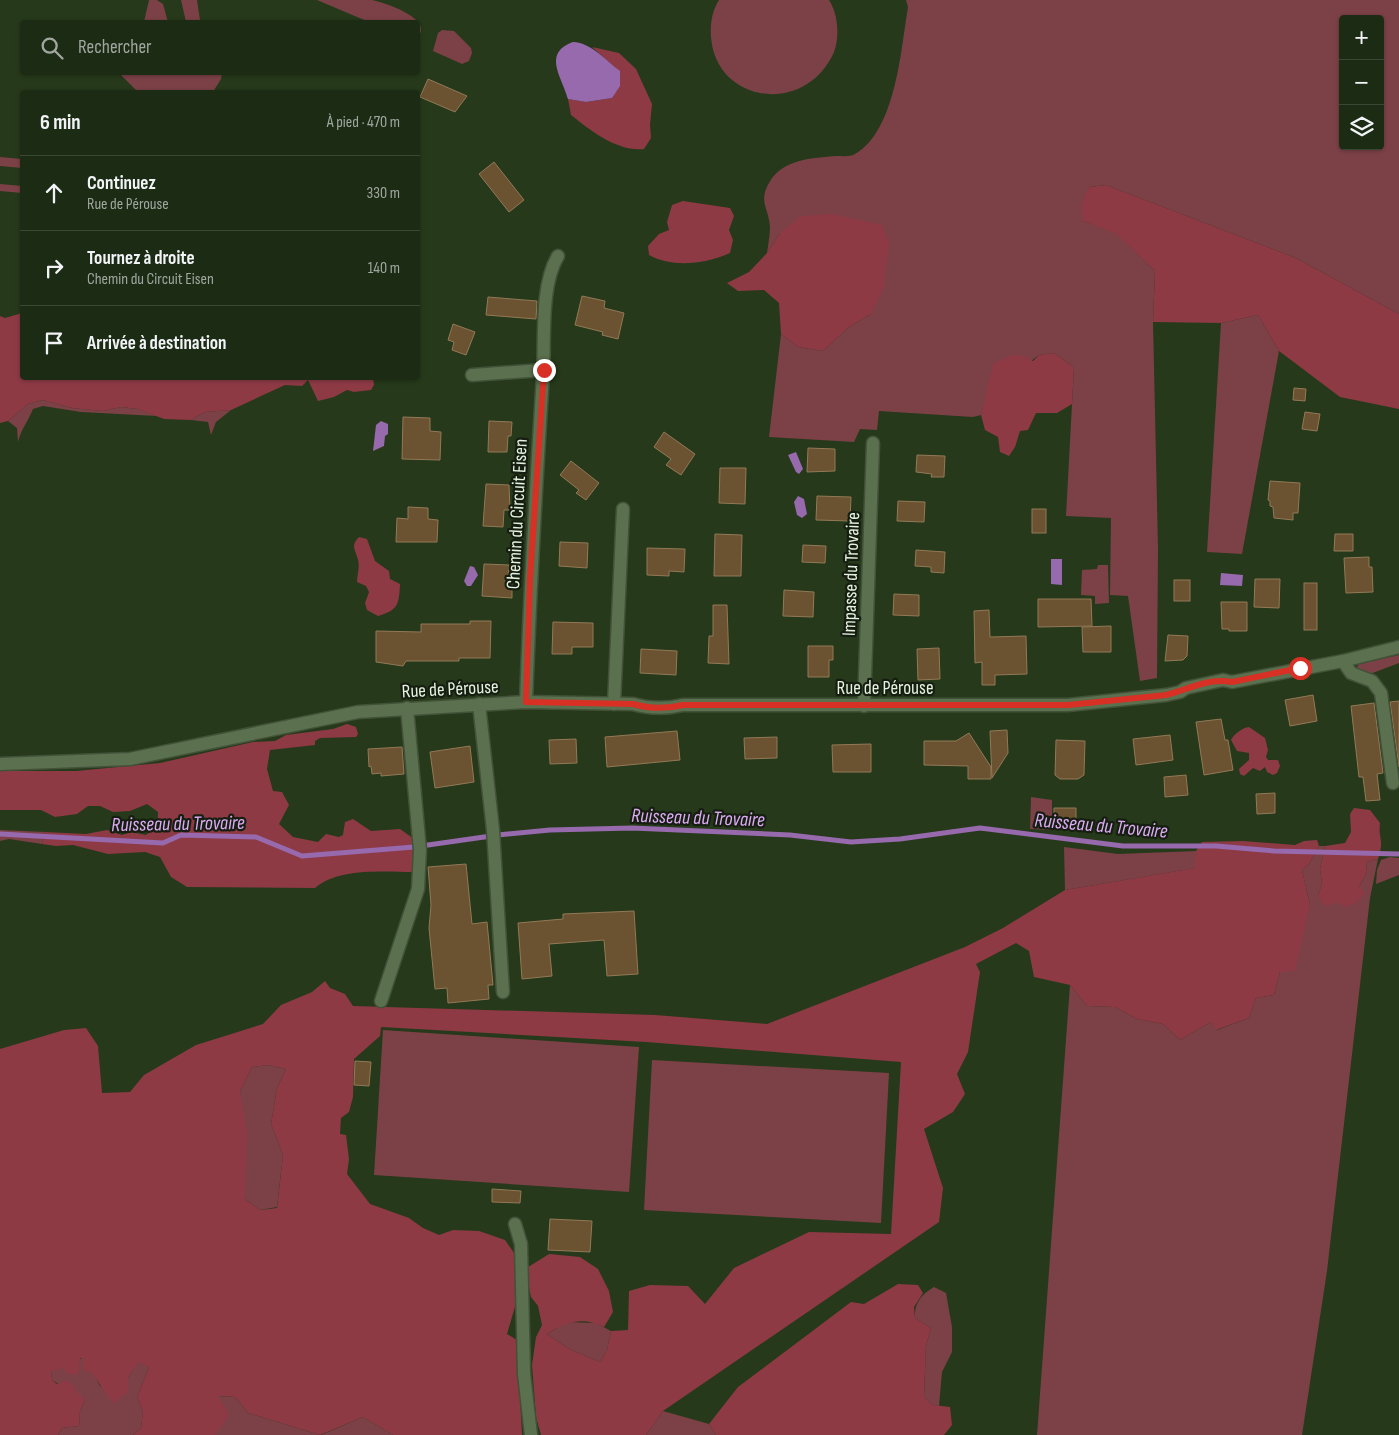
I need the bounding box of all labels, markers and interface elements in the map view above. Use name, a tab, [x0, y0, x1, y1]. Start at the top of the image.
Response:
map controls	[1339, 15, 1384, 150]
button: +	[1339, 15, 1384, 60]
search box	[20, 20, 420, 75]
icon: search	[38, 34, 66, 62]
text: Rechercher	[78, 36, 152, 59]
button: −	[1339, 60, 1384, 105]
button: layers	[1339, 105, 1384, 150]
text: 6 min	[40, 110, 81, 135]
text: À pied · 470 m	[327, 113, 400, 132]
text: Continuez	[87, 172, 156, 195]
icon: ahead	[40, 179, 68, 207]
text: 330 m	[367, 184, 400, 203]
text: Rue de Pérouse	[87, 195, 169, 214]
text: Tournez à droite	[87, 247, 195, 270]
icon: right	[40, 254, 68, 282]
text: 140 m	[368, 259, 400, 278]
text: Chemin du Circuit Eisen	[87, 270, 214, 289]
icon: arrive	[40, 329, 68, 357]
text: Arrivée à destination	[87, 332, 227, 355]
route end	[533, 359, 556, 382]
street label: Chemin du Circuit Eisen	[502, 438, 533, 590]
street label: Impasse du Trovaire	[838, 512, 865, 636]
route start	[1289, 657, 1312, 680]
street label: Rue de Pérouse	[401, 675, 499, 704]
street label: Rue de Pérouse	[836, 677, 934, 700]
water label: Ruisseau du Trovaire	[631, 804, 765, 832]
water label: Ruisseau du Trovaire	[1033, 808, 1169, 844]
water label: Ruisseau du Trovaire	[111, 811, 245, 837]

